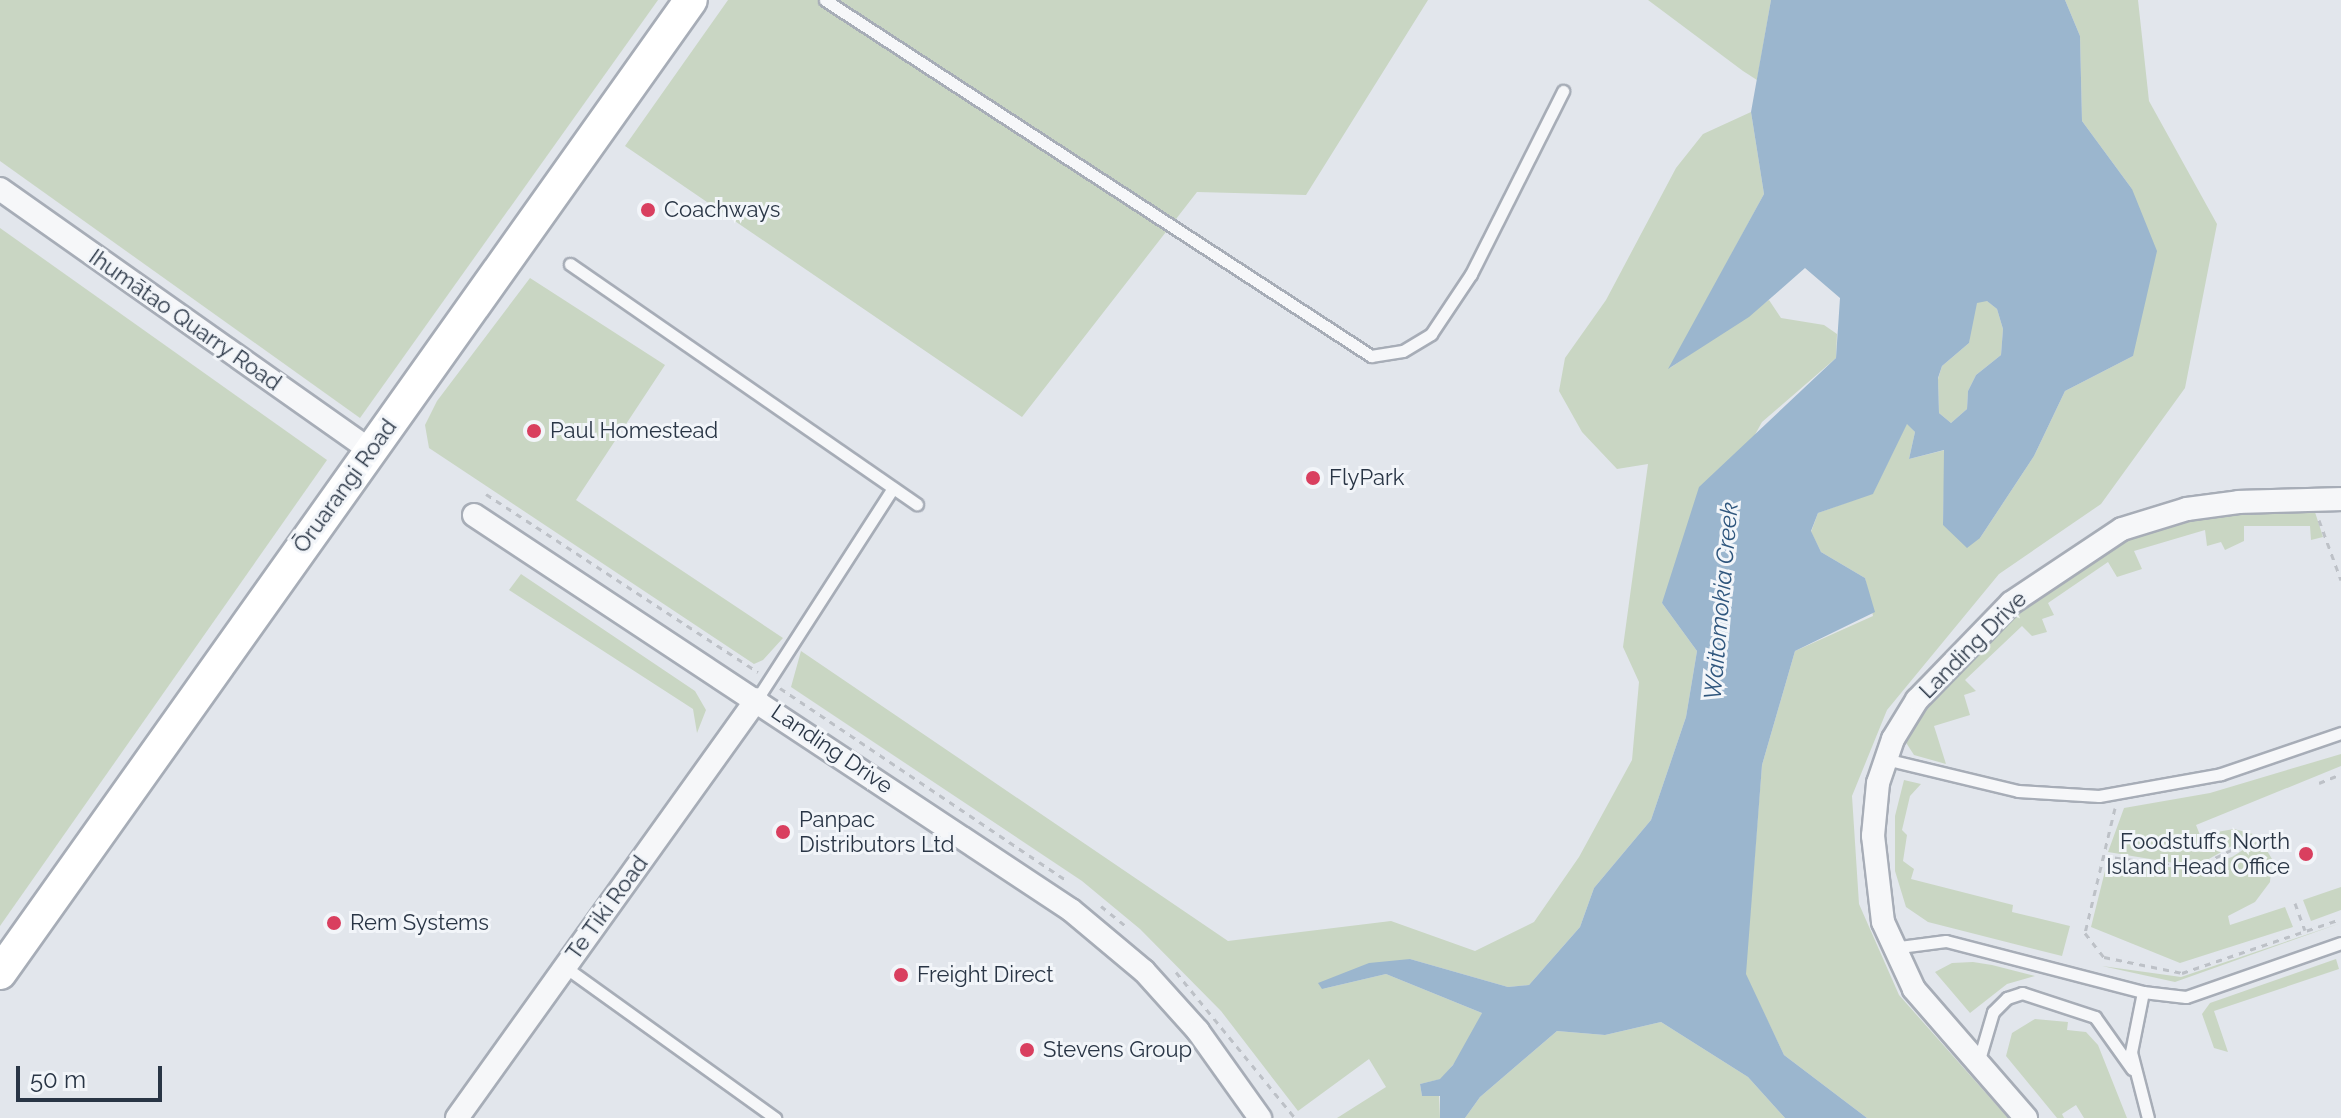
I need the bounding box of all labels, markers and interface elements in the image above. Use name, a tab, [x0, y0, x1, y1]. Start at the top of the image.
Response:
place label: Coachways	[664, 197, 780, 223]
marker: Coachways	[639, 201, 657, 219]
street label: Ihumātao Quarry Road	[84, 244, 286, 396]
street label: Ōruarangi Road	[288, 414, 402, 558]
place label: Paul Homestead	[550, 418, 719, 444]
marker: Paul Homestead	[525, 422, 543, 440]
place label: FlyPark	[1329, 465, 1404, 491]
marker: FlyPark	[1304, 469, 1322, 487]
water label: Waitomokia Creek	[1698, 501, 1744, 701]
street label: Landing Drive	[1914, 586, 2032, 704]
street label: Landing Drive	[766, 699, 898, 799]
place label: Panpac Distributors Ltd	[799, 806, 954, 858]
marker: Panpac Distributors Ltd	[774, 823, 792, 841]
place label: Foodstuffs North Island Head Office	[2106, 828, 2290, 880]
marker: Foodstuffs North Island Head Office	[2297, 845, 2315, 863]
street label: Te Tiki Road	[560, 851, 654, 965]
place label: Rem Systems	[350, 910, 489, 936]
marker: Rem Systems	[325, 914, 343, 932]
place label: Freight Direct	[917, 962, 1054, 988]
marker: Freight Direct	[892, 966, 910, 984]
place label: Stevens Group	[1043, 1037, 1192, 1063]
marker: Stevens Group	[1018, 1041, 1036, 1059]
scale bar	[20, 1050, 166, 1100]
text: 50 m	[30, 1065, 86, 1094]

